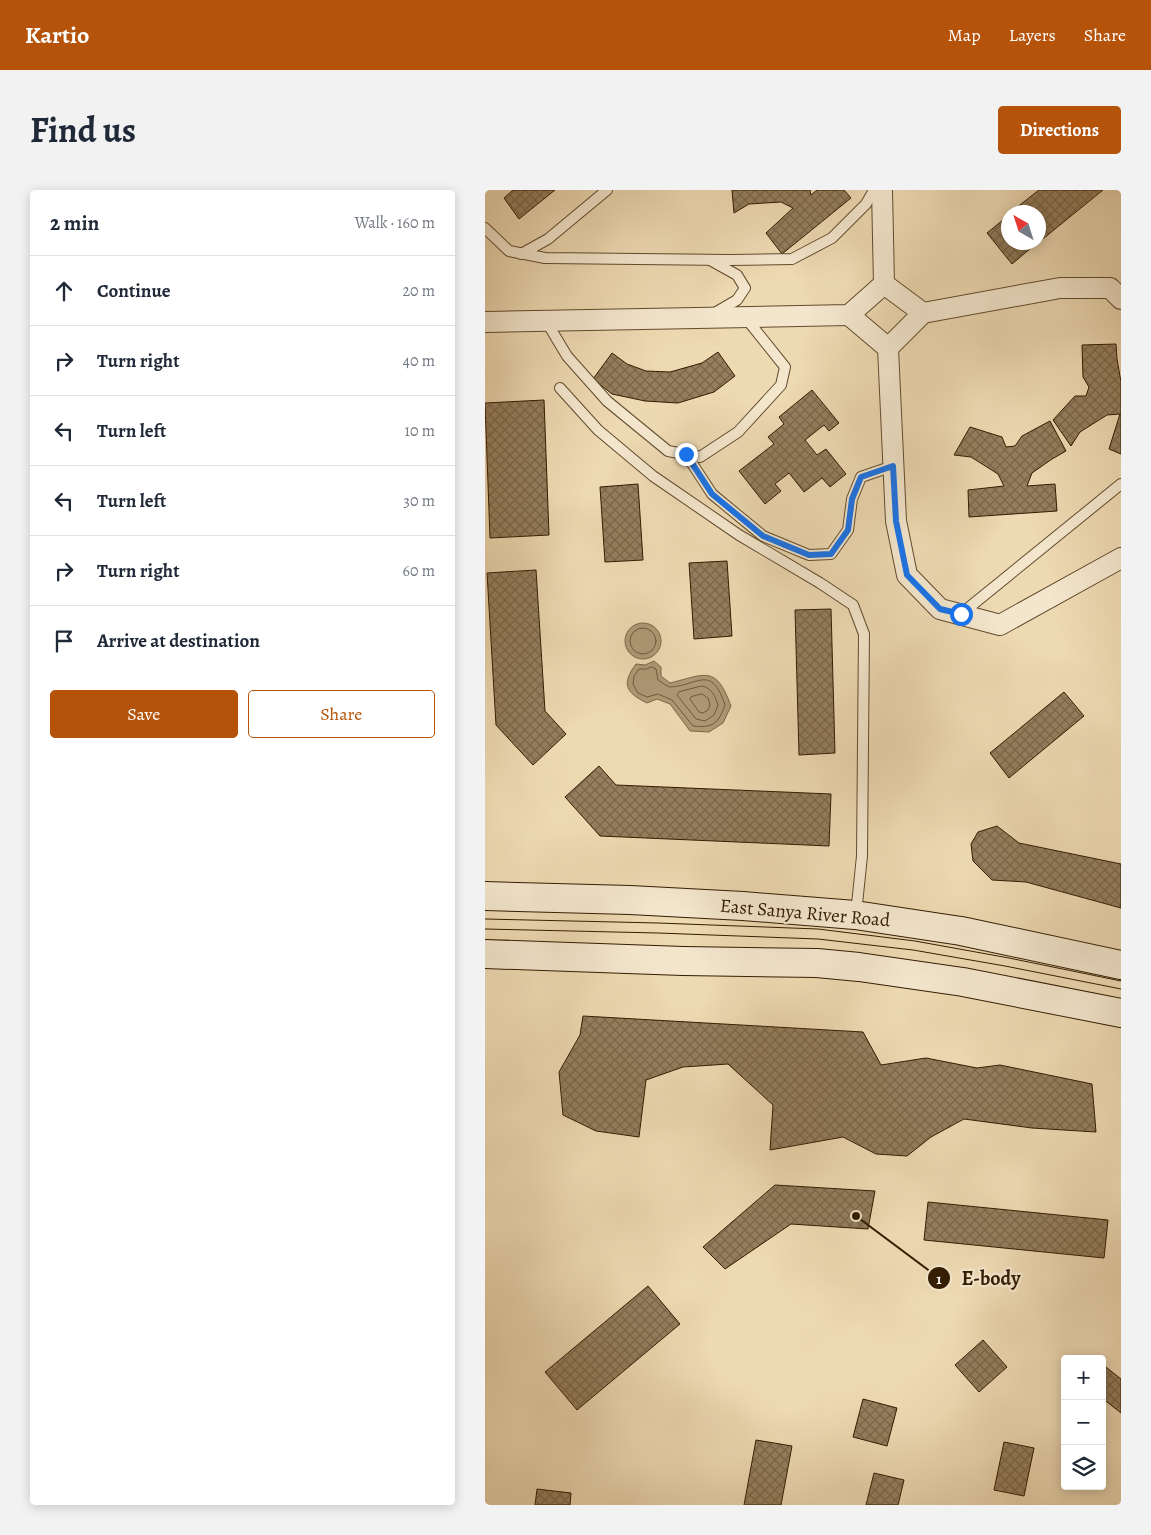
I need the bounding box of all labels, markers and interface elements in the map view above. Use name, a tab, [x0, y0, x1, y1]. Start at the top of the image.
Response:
text: Kartio	[25, 19, 89, 51]
text: Map	[948, 23, 981, 47]
text: Layers	[1009, 23, 1056, 47]
text: Share	[1084, 23, 1126, 47]
text: Find us	[30, 106, 136, 154]
button: Directions	[998, 106, 1121, 154]
north arrow	[1001, 205, 1046, 250]
text: 2 min	[50, 209, 99, 237]
text: Walk · 160 m	[355, 212, 435, 234]
icon: ahead	[50, 277, 78, 305]
text: Continue	[97, 278, 171, 304]
text: 20 m	[402, 280, 435, 302]
icon: right	[50, 347, 78, 375]
text: Turn right	[97, 348, 179, 374]
text: 40 m	[403, 350, 435, 372]
icon: left	[50, 417, 78, 445]
text: Turn left	[97, 418, 166, 444]
text: 10 m	[405, 420, 435, 442]
route end	[675, 443, 698, 466]
icon: left	[50, 487, 78, 515]
text: Turn left	[97, 488, 166, 514]
text: 30 m	[403, 490, 435, 512]
icon: right	[50, 557, 78, 585]
text: Turn right	[97, 558, 179, 584]
text: 60 m	[403, 560, 435, 582]
route start	[950, 603, 973, 626]
icon: arrive	[50, 627, 78, 655]
text: Arrive at destination	[97, 628, 260, 654]
button: Save	[50, 690, 238, 738]
button: Share	[248, 690, 435, 738]
street label: East Sanya River Road	[719, 893, 892, 933]
callout: E-body	[926, 1261, 1031, 1296]
text: E-body	[961, 1265, 1021, 1292]
text: 1	[936, 1269, 942, 1289]
map controls	[1061, 1355, 1106, 1490]
button: +	[1061, 1355, 1106, 1400]
button: −	[1061, 1400, 1106, 1445]
button: layers	[1061, 1445, 1106, 1490]

